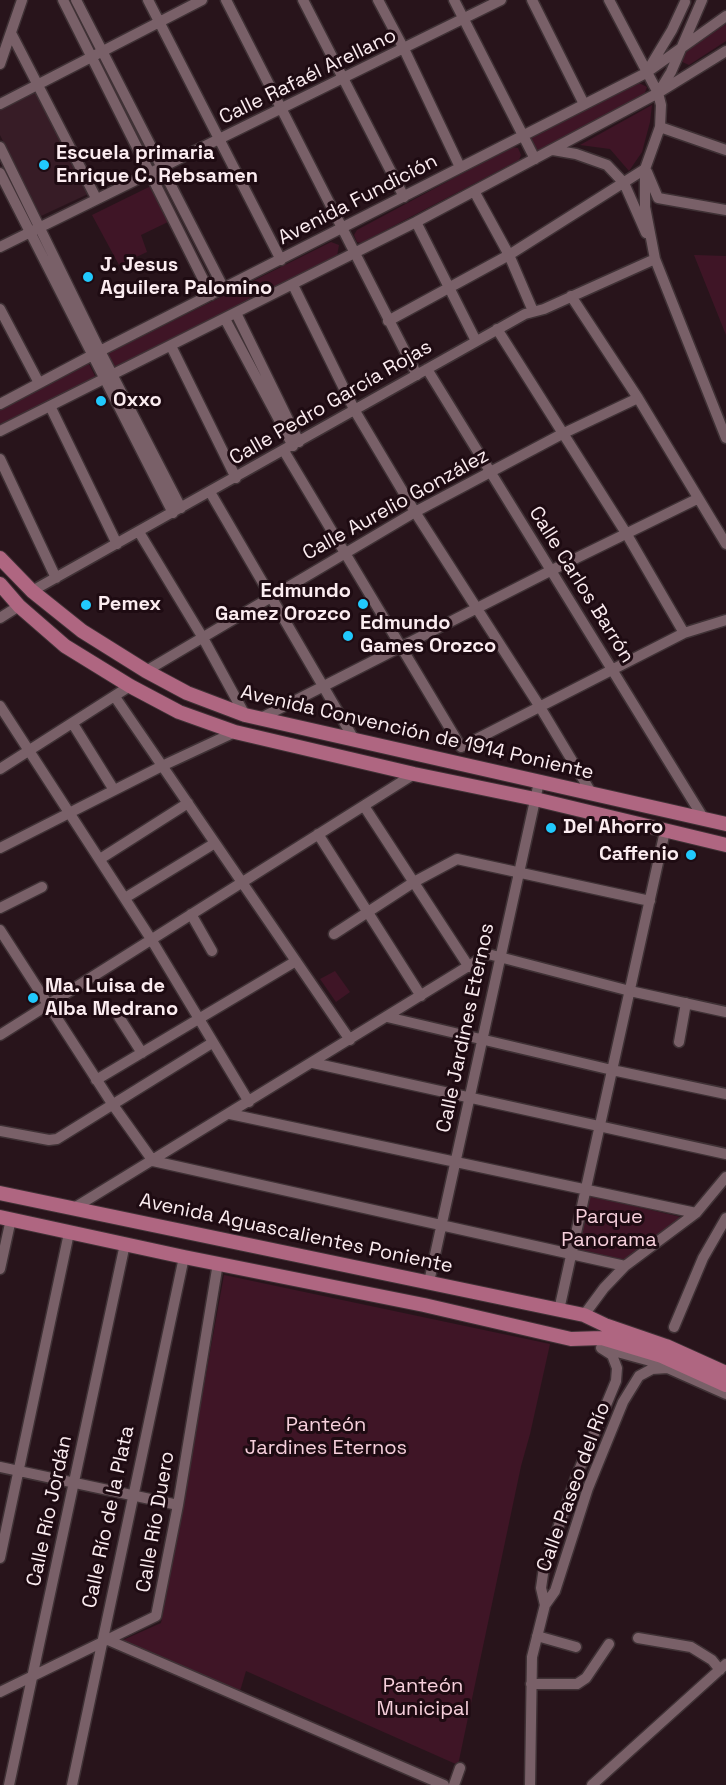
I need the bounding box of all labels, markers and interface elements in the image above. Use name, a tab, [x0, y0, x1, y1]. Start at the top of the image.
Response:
street label: Calle Rafaél Arellano	[216, 24, 400, 130]
place label: Escuela primaria Enrique C. Rebsamen	[56, 142, 258, 189]
street label: Avenida Fundición	[274, 149, 442, 251]
marker: Escuela primaria Enrique C. Rebsamen	[37, 158, 51, 172]
place label: J. Jesus Aguilera Palomino	[100, 254, 272, 301]
marker: J. Jesus Aguilera Palomino	[81, 270, 95, 284]
street label: Calle Pedro García Rojas	[226, 335, 436, 471]
place label: Oxxo	[113, 389, 162, 413]
marker: Oxxo	[94, 394, 108, 408]
street label: Calle Aurelio González	[299, 444, 493, 566]
street label: Calle Carlos Barrón	[523, 502, 639, 668]
place label: Edmundo Gamez Orozco	[215, 580, 351, 627]
place label: Pemex	[98, 593, 161, 617]
marker: Edmundo Gamez Orozco	[356, 597, 370, 611]
marker: Pemex	[79, 598, 93, 612]
place label: Edmundo Games Orozco	[360, 612, 496, 659]
marker: Edmundo Games Orozco	[341, 629, 355, 643]
street label: Avenida Convención de 1914 Poniente	[238, 681, 596, 785]
place label: Del Ahorro	[563, 816, 663, 840]
marker: Del Ahorro	[544, 821, 558, 835]
place label: Caffenio	[599, 843, 679, 867]
marker: Caffenio	[684, 848, 698, 862]
street label: Calle Jardines Eternos	[432, 921, 500, 1135]
place label: Ma. Luisa de Alba Medrano	[45, 975, 178, 1022]
marker: Ma. Luisa de Alba Medrano	[26, 991, 40, 1005]
street label: Avenida Aguascalientes Poniente	[137, 1189, 455, 1279]
park label: Parque Panorama	[561, 1206, 657, 1253]
street label: Calle Paseo del Río	[532, 1399, 616, 1575]
park label: Panteón Jardines Eternos	[245, 1414, 407, 1461]
street label: Calle Río de la Plata	[78, 1424, 140, 1610]
street label: Calle Río Jordán	[22, 1433, 78, 1589]
street label: Calle Río Duero	[132, 1449, 180, 1595]
park label: Panteón Municipal	[377, 1675, 469, 1722]

